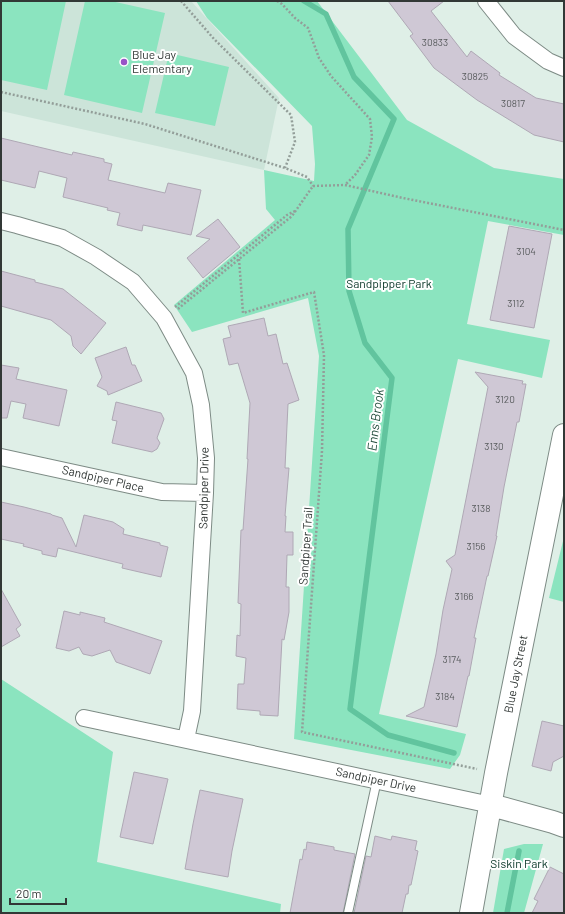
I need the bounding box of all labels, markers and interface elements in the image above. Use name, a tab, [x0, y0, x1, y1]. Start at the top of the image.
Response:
house number: 30833	[422, 36, 448, 48]
place label: Blue Jay Elementary	[132, 47, 192, 75]
marker: Blue Jay Elementary	[119, 57, 129, 67]
house number: 30825	[462, 70, 488, 82]
house number: 30817	[501, 97, 525, 109]
house number: 3104	[516, 245, 536, 257]
park label: Sandpipper Park	[346, 276, 432, 290]
house number: 3112	[507, 297, 525, 309]
water label: Enns Brook	[363, 387, 387, 452]
house number: 3120	[495, 393, 515, 405]
house number: 3130	[484, 440, 504, 452]
street label: Sandpiper Drive	[195, 447, 211, 529]
street label: Sandpiper Place	[61, 462, 146, 494]
house number: 3138	[472, 502, 490, 514]
street label: Sandpiper Trail	[295, 507, 315, 585]
house number: 3156	[467, 540, 485, 552]
house number: 3166	[455, 590, 473, 602]
street label: Blue Jay Street	[501, 634, 529, 714]
house number: 3174	[443, 653, 461, 665]
house number: 3184	[435, 690, 455, 702]
street label: Sandpiper Drive	[335, 764, 418, 794]
park label: Siskin Park	[490, 856, 548, 870]
scale bar	[10, 880, 66, 906]
text: 20 m	[16, 886, 42, 900]

